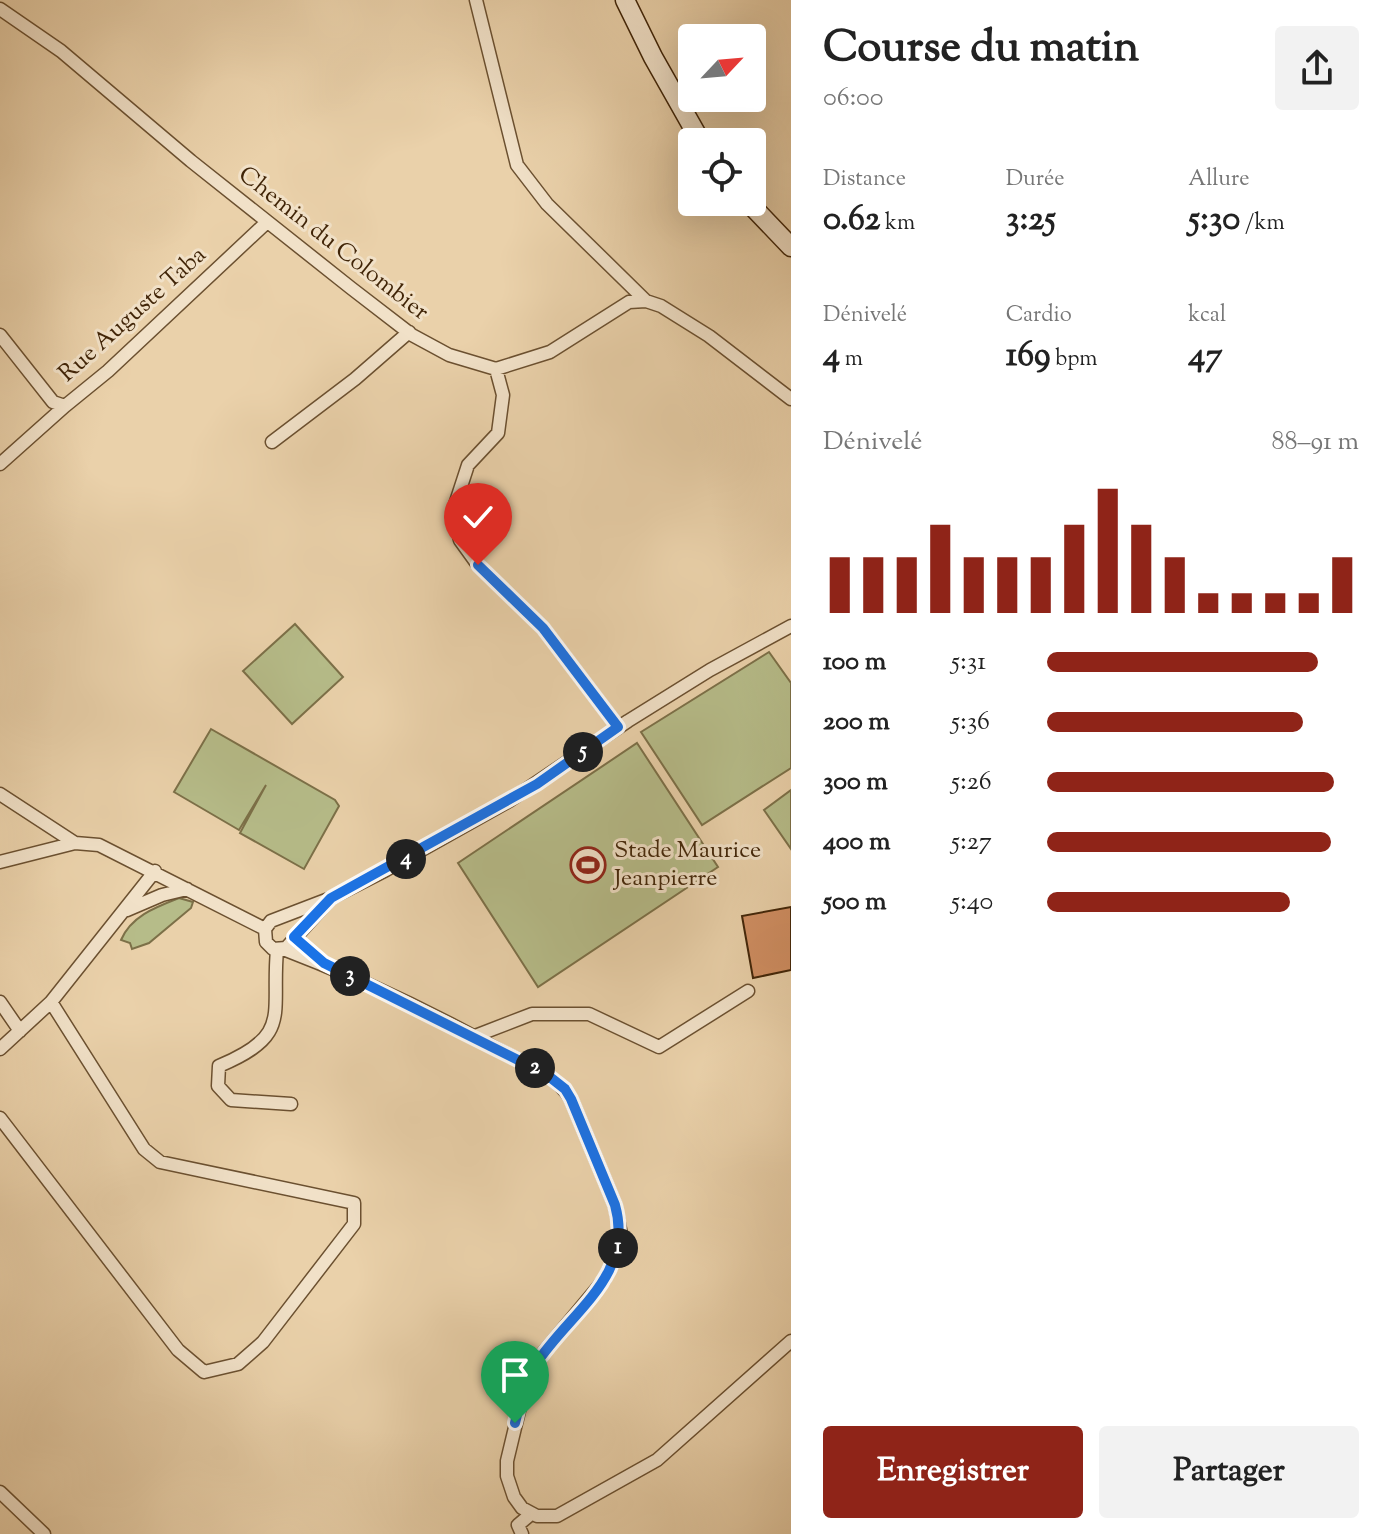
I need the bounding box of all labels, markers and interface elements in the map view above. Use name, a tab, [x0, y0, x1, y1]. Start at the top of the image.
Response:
text: Course du matin	[823, 18, 1139, 81]
north arrow	[678, 24, 766, 112]
map controls	[678, 24, 766, 216]
button: share	[1275, 26, 1359, 110]
text: 06:00	[823, 80, 883, 117]
button: locate	[678, 128, 766, 216]
street label: Chemin du Colombier	[231, 159, 435, 329]
text: Distance	[823, 164, 906, 196]
text: Durée	[1006, 164, 1065, 196]
text: Allure	[1188, 164, 1249, 196]
text: 0.62	[823, 196, 880, 245]
text: 3:25	[1006, 196, 1056, 245]
text: 5:30	[1188, 196, 1240, 245]
text: km	[880, 208, 915, 240]
text: /km	[1240, 208, 1285, 240]
street label: Rue Auguste Taba	[52, 239, 214, 391]
text: Dénivelé	[823, 300, 907, 332]
text: Cardio	[1006, 300, 1072, 332]
text: kcal	[1188, 300, 1226, 332]
text: 4	[823, 332, 840, 381]
text: 169	[1006, 332, 1051, 381]
text: 47	[1188, 332, 1223, 381]
text: m	[840, 344, 863, 376]
text: bpm	[1051, 344, 1098, 376]
text: Dénivelé	[823, 424, 922, 461]
text: 88–91 m	[1271, 424, 1359, 461]
pin	[444, 483, 512, 565]
icon: check	[456, 495, 500, 539]
text: 100 m	[823, 644, 886, 681]
text: 5:31	[951, 644, 986, 681]
text: 200 m	[823, 704, 890, 741]
text: 5:36	[951, 704, 990, 741]
pin: 5	[563, 732, 603, 772]
text: 5	[579, 736, 587, 768]
text: 300 m	[823, 764, 888, 801]
text: 5:26	[951, 764, 992, 801]
text: 400 m	[823, 824, 890, 861]
text: 5:27	[951, 824, 992, 861]
place label: Stade Maurice Jeanpierre	[612, 834, 761, 896]
pin: 4	[386, 839, 426, 879]
text: 4	[400, 843, 412, 875]
sports icon: Stade Maurice Jeanpierre	[569, 846, 607, 884]
text: 500 m	[823, 884, 886, 921]
text: 5:40	[951, 884, 993, 921]
pin: 3	[330, 956, 370, 996]
text: 3	[346, 960, 354, 992]
pin: 2	[515, 1048, 555, 1088]
text: 2	[530, 1052, 540, 1084]
pin: 1	[598, 1228, 638, 1268]
text: 1	[614, 1232, 622, 1264]
pin	[481, 1341, 549, 1423]
icon: arrive	[493, 1353, 537, 1397]
button: Enregistrer	[823, 1426, 1083, 1518]
button: Partager	[1099, 1426, 1359, 1518]

